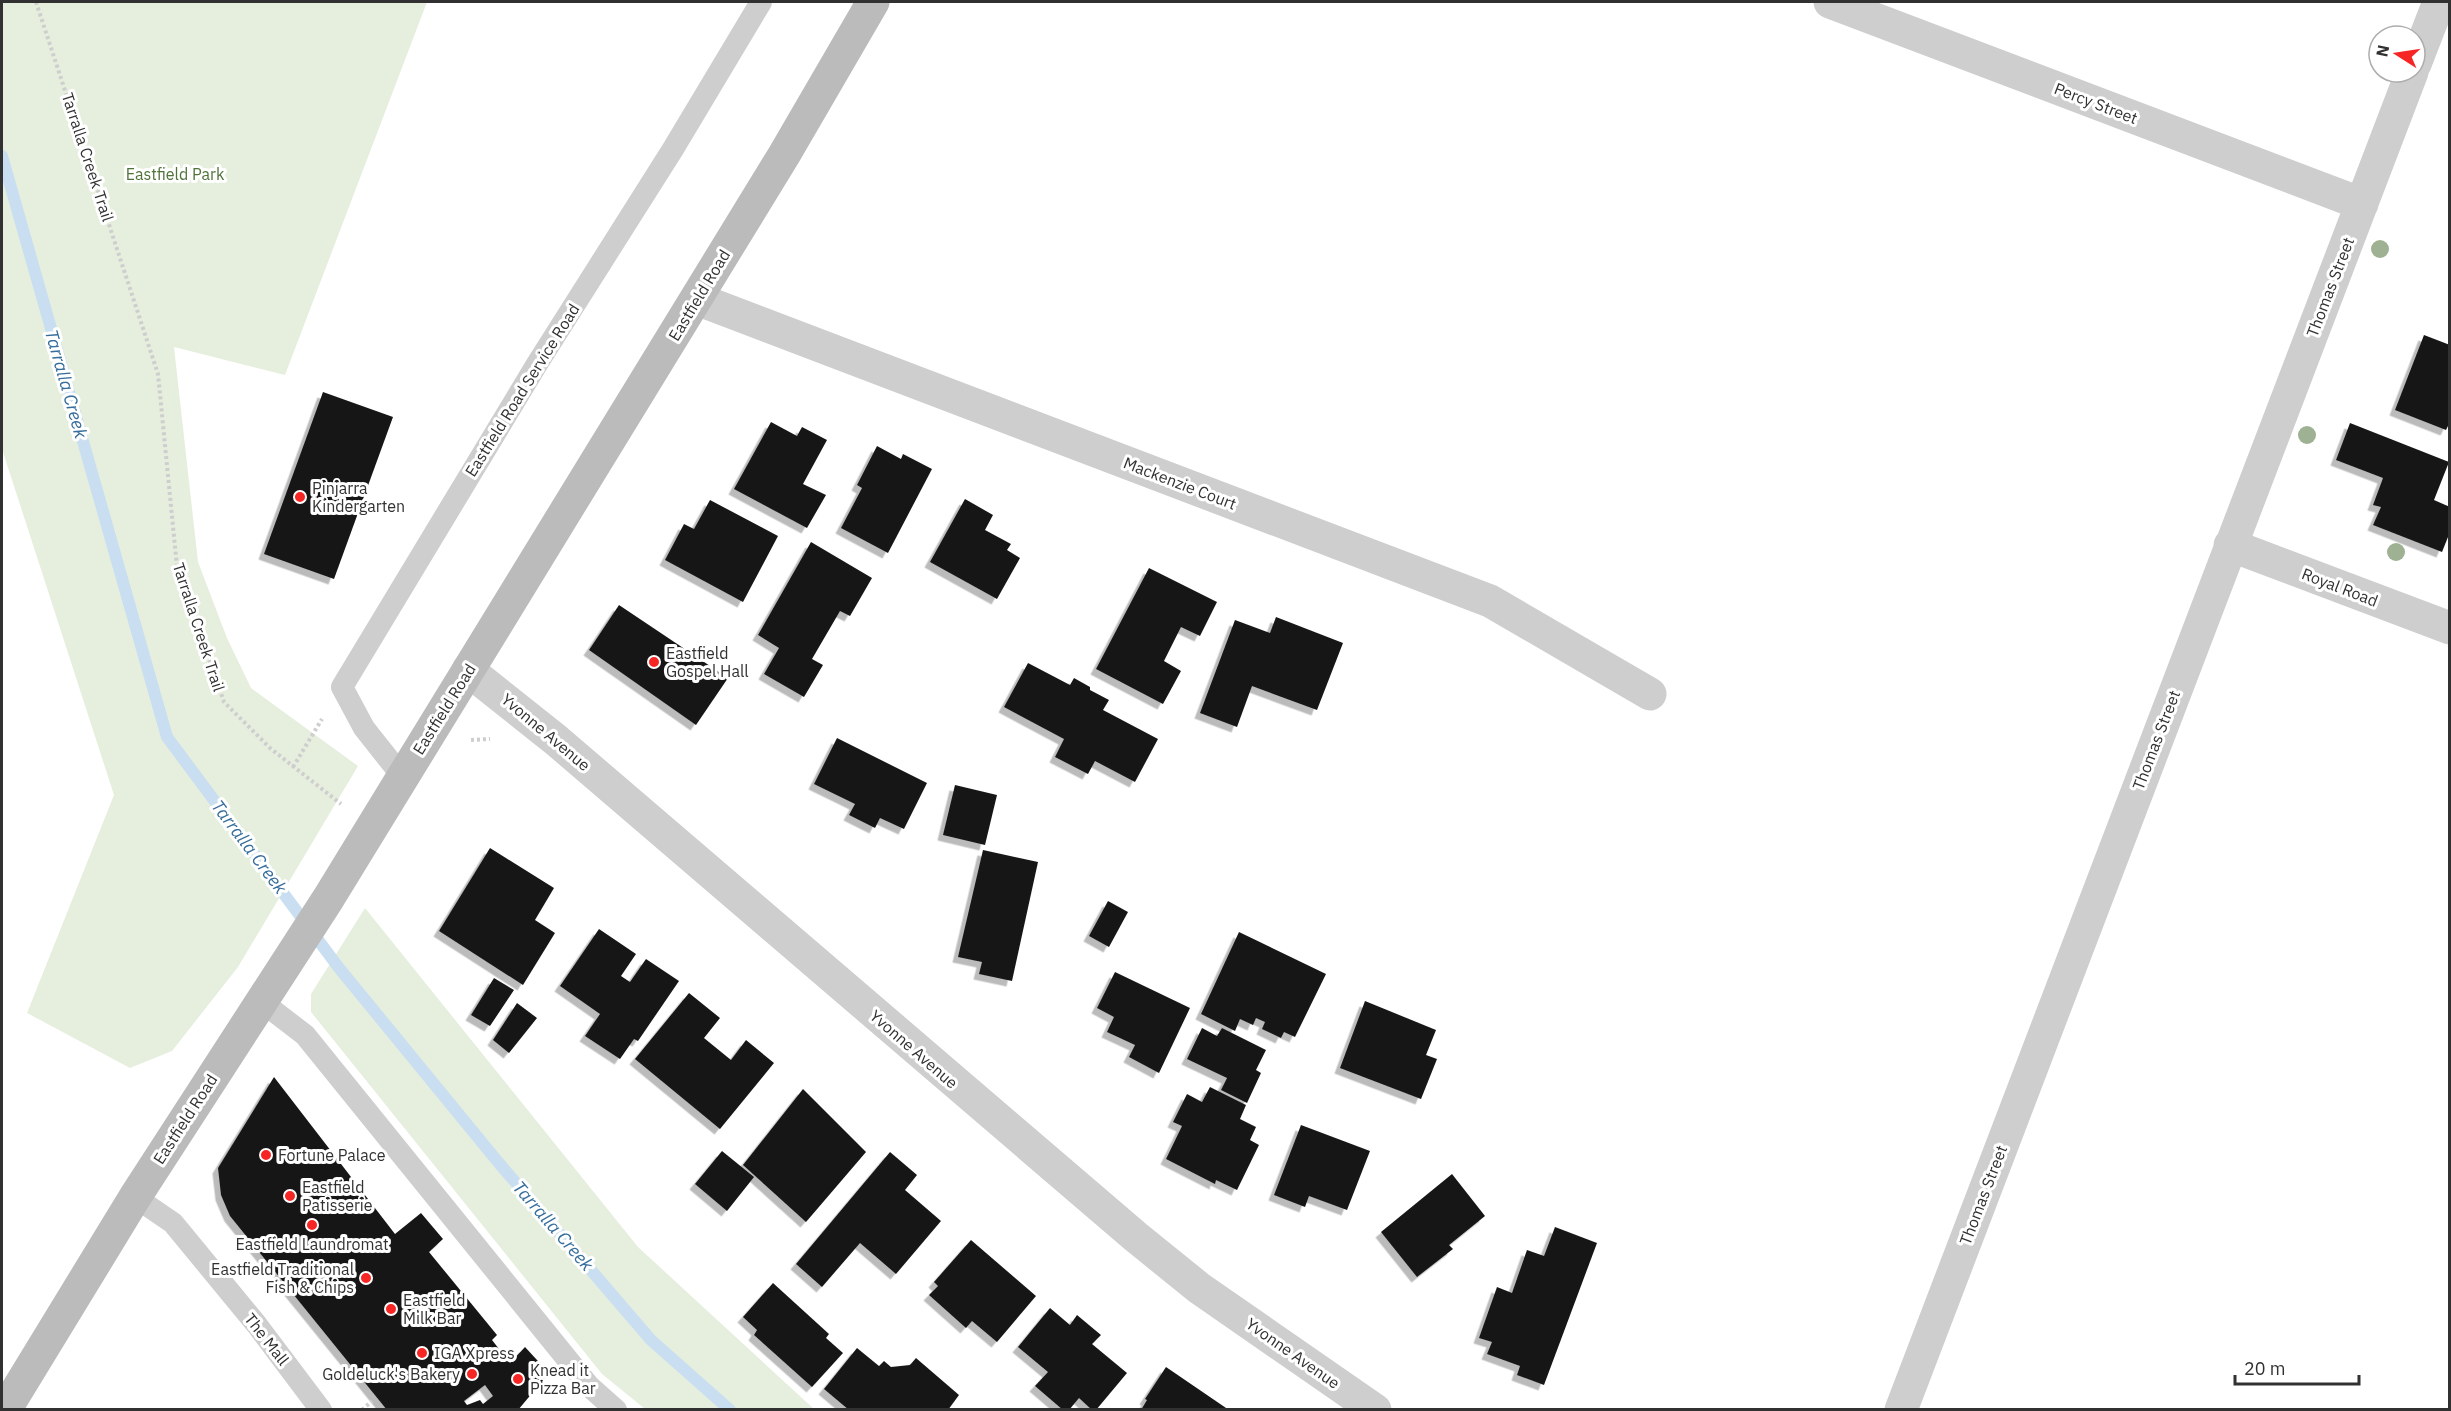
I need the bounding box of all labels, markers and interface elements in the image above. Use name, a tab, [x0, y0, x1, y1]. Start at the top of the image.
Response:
north arrow	[2367, 24, 2427, 84]
text: N	[2371, 43, 2393, 59]
street label: Percy Street	[2051, 78, 2141, 128]
street label: Tarralla Creek Trail	[58, 90, 118, 224]
park label: Eastfield Park	[126, 164, 225, 184]
street label: Thomas Street	[2302, 234, 2358, 340]
street label: Eastfield Road	[664, 246, 734, 344]
street label: Eastfield Road Service Road	[460, 300, 584, 480]
water label: Tarralla Creek	[40, 327, 93, 441]
street label: Mackenzie Court	[1121, 452, 1239, 514]
place label: Pinjarra Kindergarten	[312, 478, 405, 516]
marker: Pinjarra Kindergarten	[293, 490, 307, 504]
street label: Tarralla Creek Trail	[169, 560, 229, 694]
street label: Royal Road	[2299, 563, 2381, 611]
place label: Eastfield Gospel Hall	[666, 643, 749, 681]
marker: Eastfield Gospel Hall	[647, 655, 661, 669]
street label: Eastfield Road	[408, 660, 480, 758]
street label: Thomas Street	[2128, 687, 2184, 793]
street label: Yvonne Avenue	[497, 689, 595, 775]
water label: Tarralla Creek	[207, 795, 293, 899]
street label: Yvonne Avenue	[866, 1005, 962, 1093]
street label: Eastfield Road	[149, 1070, 221, 1168]
street label: Thomas Street	[1955, 1142, 2011, 1248]
place label: Fortune Palace	[278, 1145, 386, 1165]
marker: Fortune Palace	[259, 1148, 273, 1162]
water label: Tarralla Creek	[508, 1176, 599, 1276]
place label: Eastfield Patisserie	[302, 1177, 373, 1215]
marker: Eastfield Patisserie	[283, 1189, 297, 1203]
marker: Eastfield Laundromat	[305, 1218, 319, 1232]
place label: Eastfield Laundromat	[235, 1234, 389, 1254]
place label: Eastfield Traditional Fish & Chips	[211, 1259, 354, 1297]
marker: Eastfield Traditional Fish & Chips	[359, 1271, 373, 1285]
place label: Eastfield Milk Bar	[403, 1290, 466, 1328]
marker: Eastfield Milk Bar	[384, 1302, 398, 1316]
street label: The Mall	[240, 1309, 294, 1369]
street label: Yvonne Avenue	[1242, 1313, 1344, 1393]
place label: IGA Xpress	[434, 1343, 515, 1363]
marker: IGA Xpress	[415, 1346, 429, 1360]
scale bar	[2235, 1348, 2360, 1386]
text: 20 m	[2244, 1357, 2286, 1380]
place label: Knead it Pizza Bar	[530, 1360, 596, 1398]
place label: Goldeluck's Bakery	[322, 1364, 460, 1384]
marker: Goldeluck's Bakery	[465, 1367, 479, 1381]
marker: Knead it Pizza Bar	[511, 1372, 525, 1386]

